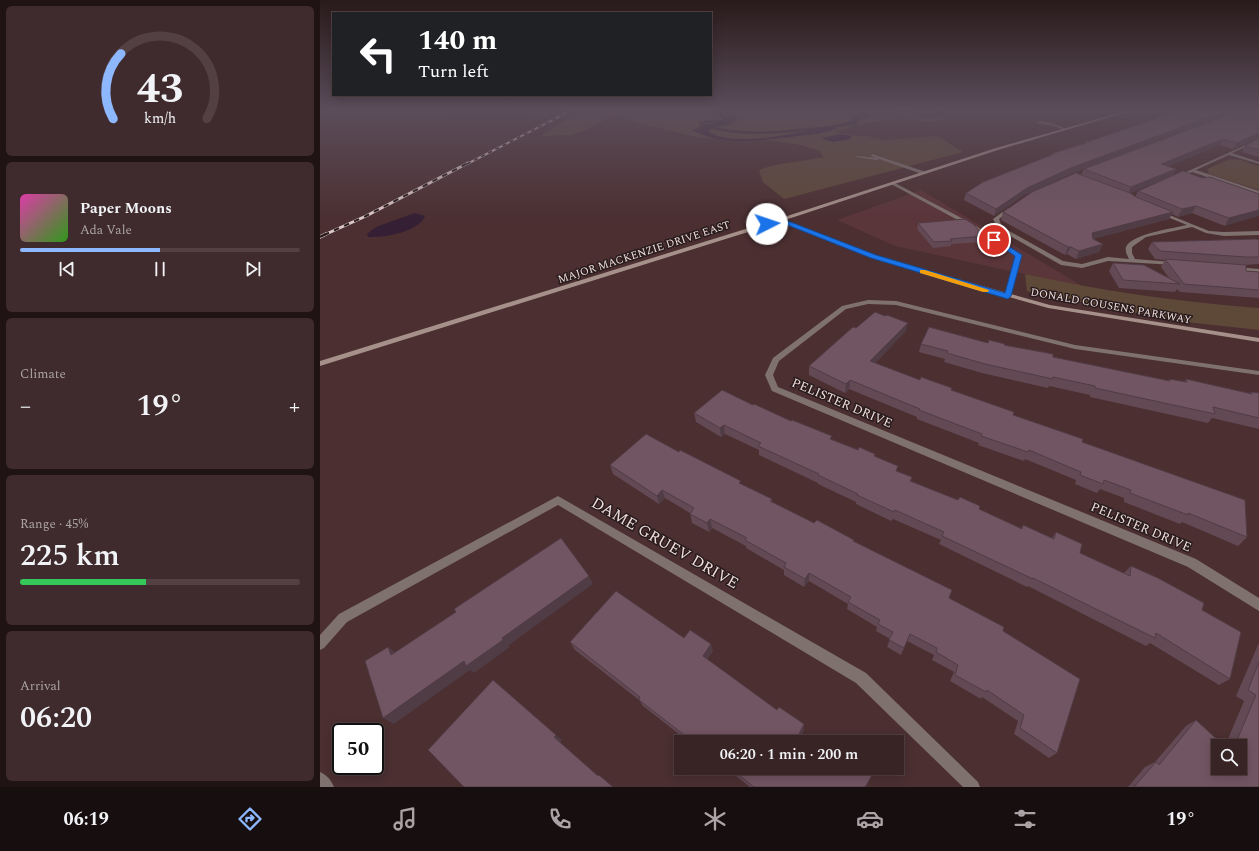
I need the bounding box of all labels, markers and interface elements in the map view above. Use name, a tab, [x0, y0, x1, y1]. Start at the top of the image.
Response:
text: 140 m	[418, 19, 497, 62]
icon: left	[352, 28, 404, 80]
text: 43	[137, 58, 183, 121]
text: Turn left	[418, 58, 489, 85]
text: km/h	[144, 108, 176, 130]
text: Paper Moons	[80, 197, 172, 220]
position arrow	[746, 203, 788, 245]
street label: MAJOR MACKENZIE DRIVE EAST	[556, 216, 732, 288]
text: Ada Vale	[80, 220, 132, 240]
pin	[977, 223, 1011, 257]
icon: arrive	[983, 229, 1005, 251]
icon: previous	[56, 258, 78, 280]
icon: pause	[149, 258, 171, 280]
icon: next	[242, 258, 264, 280]
street label: DONALD COUSENS PARKWAY	[1029, 283, 1193, 329]
text: Climate	[20, 364, 66, 384]
street label: PELISTER DRIVE	[789, 373, 895, 433]
text: 19°	[136, 383, 184, 429]
text: −	[20, 390, 31, 423]
text: +	[289, 390, 300, 423]
street label: DAME GRUEV DRIVE	[587, 491, 743, 595]
street label: PELISTER DRIVE	[1088, 497, 1194, 557]
text: Range · 45%	[20, 514, 88, 534]
text: 225 km	[20, 533, 120, 579]
text: Arrival	[20, 676, 61, 696]
text: 06:20	[20, 695, 92, 741]
speed limit sign: 50	[332, 723, 384, 775]
map controls	[1211, 739, 1247, 775]
button: search	[1211, 739, 1247, 775]
text: 06:20 · 1 min · 200 m	[720, 743, 858, 766]
icon: directions	[236, 805, 264, 833]
icon: music	[391, 805, 419, 833]
icon: phone	[546, 805, 574, 833]
icon: climate	[701, 805, 729, 833]
icon: car	[856, 805, 884, 833]
icon: filters	[1011, 805, 1039, 833]
text: 06:19	[64, 806, 109, 833]
text: 19°	[1166, 806, 1195, 833]

